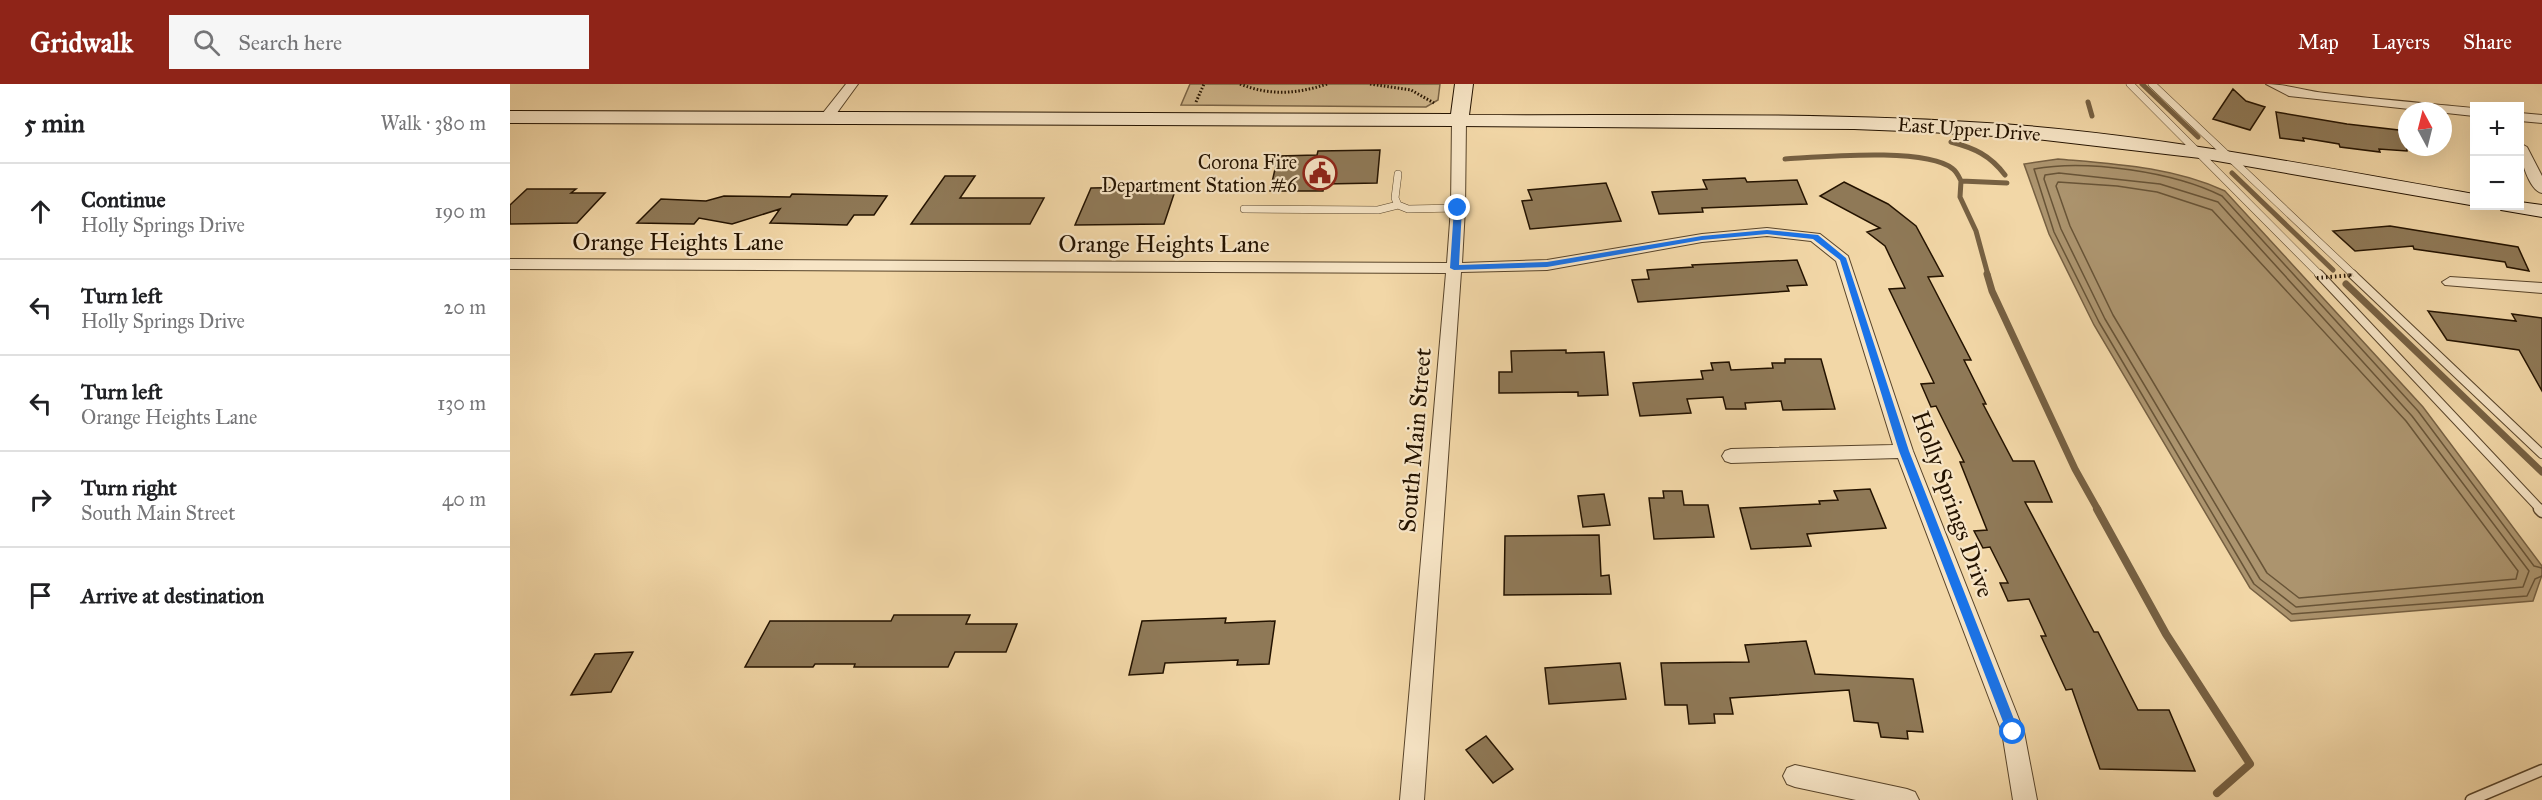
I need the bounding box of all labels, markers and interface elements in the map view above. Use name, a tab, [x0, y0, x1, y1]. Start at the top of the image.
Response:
search box	[169, 15, 589, 69]
text: Gridwalk	[30, 25, 133, 60]
icon: search	[190, 26, 223, 59]
text: Search here	[238, 29, 342, 56]
text: Map	[2298, 29, 2339, 55]
text: Layers	[2372, 29, 2430, 55]
text: Share	[2463, 29, 2512, 55]
north arrow	[2398, 102, 2452, 156]
map controls	[2470, 102, 2524, 210]
button: +	[2470, 102, 2524, 156]
text: 5 min	[24, 107, 85, 139]
text: Walk · 380 m	[380, 111, 486, 135]
street label: East Upper Drive	[1897, 112, 2041, 146]
place label: Corona Fire Department Station #6	[1101, 150, 1298, 197]
public building icon: Corona Fire Department Station #6	[1302, 155, 1338, 191]
button: −	[2470, 156, 2524, 210]
text: Continue	[81, 186, 166, 213]
route end	[1444, 194, 1470, 220]
icon: ahead	[24, 195, 57, 228]
text: 190 m	[435, 199, 486, 223]
text: Holly Springs Drive	[81, 213, 245, 237]
street label: Orange Heights Lane	[572, 227, 784, 257]
street label: Orange Heights Lane	[1058, 229, 1270, 259]
text: Turn left	[81, 282, 163, 309]
icon: left	[24, 291, 57, 324]
text: 20 m	[443, 295, 486, 319]
text: Holly Springs Drive	[81, 309, 245, 333]
street label: South Main Street	[1392, 346, 1438, 534]
text: Turn left	[81, 378, 163, 405]
icon: left	[24, 387, 57, 420]
text: 130 m	[437, 391, 486, 415]
text: Orange Heights Lane	[81, 405, 257, 429]
street label: Holly Springs Drive	[1905, 407, 2001, 601]
text: Turn right	[81, 474, 177, 501]
icon: right	[24, 483, 57, 516]
text: 40 m	[442, 487, 486, 511]
text: South Main Street	[81, 501, 235, 525]
icon: arrive	[24, 579, 57, 612]
text: Arrive at destination	[81, 582, 264, 609]
route start	[1999, 718, 2025, 744]

